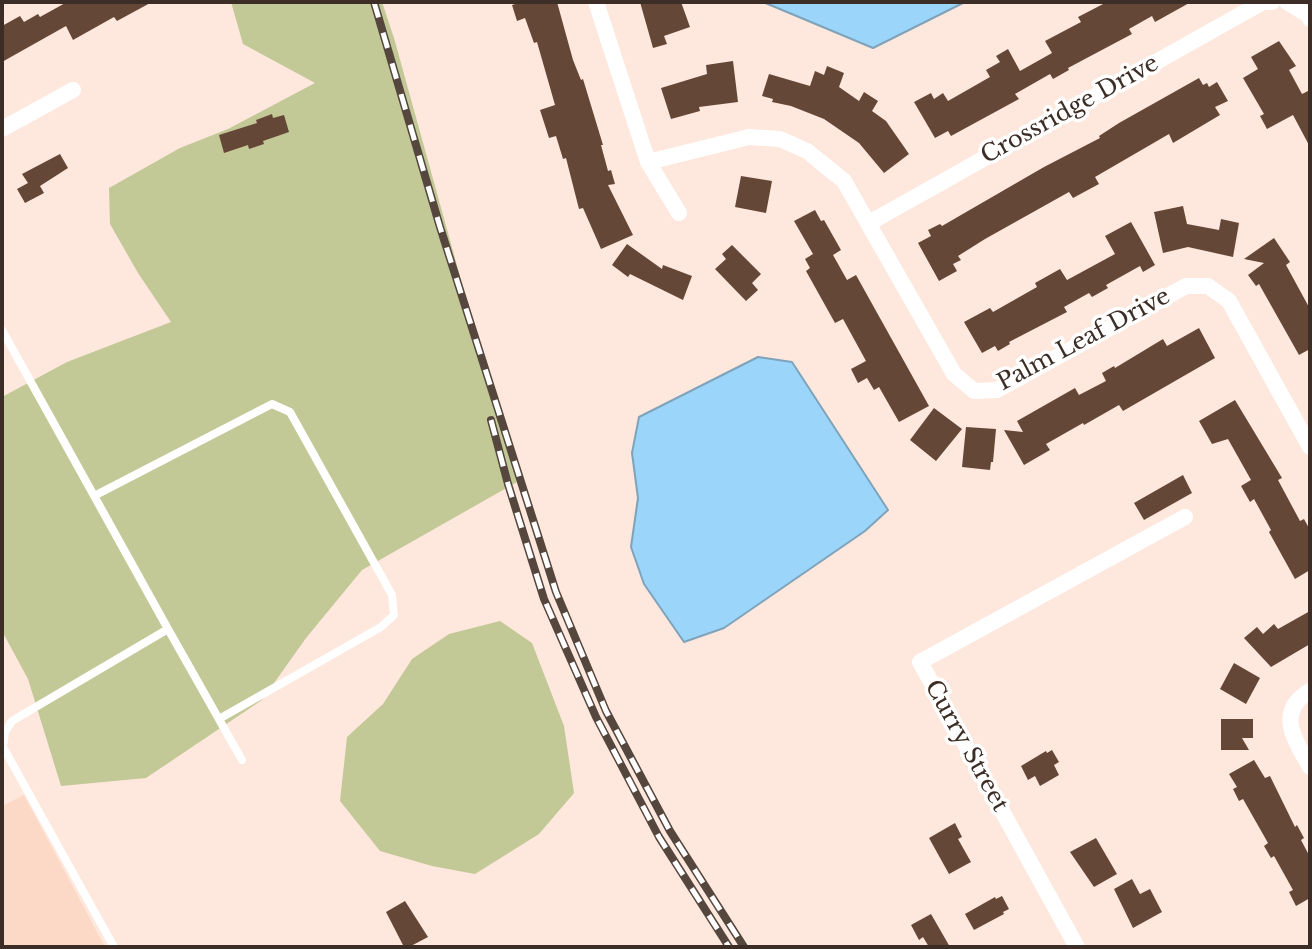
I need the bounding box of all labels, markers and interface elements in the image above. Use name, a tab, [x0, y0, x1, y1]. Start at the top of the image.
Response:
street label: Crossridge Drive	[976, 50, 1164, 170]
street label: Palm Leaf Drive	[993, 283, 1175, 397]
street label: Curry Street	[918, 675, 1014, 817]

